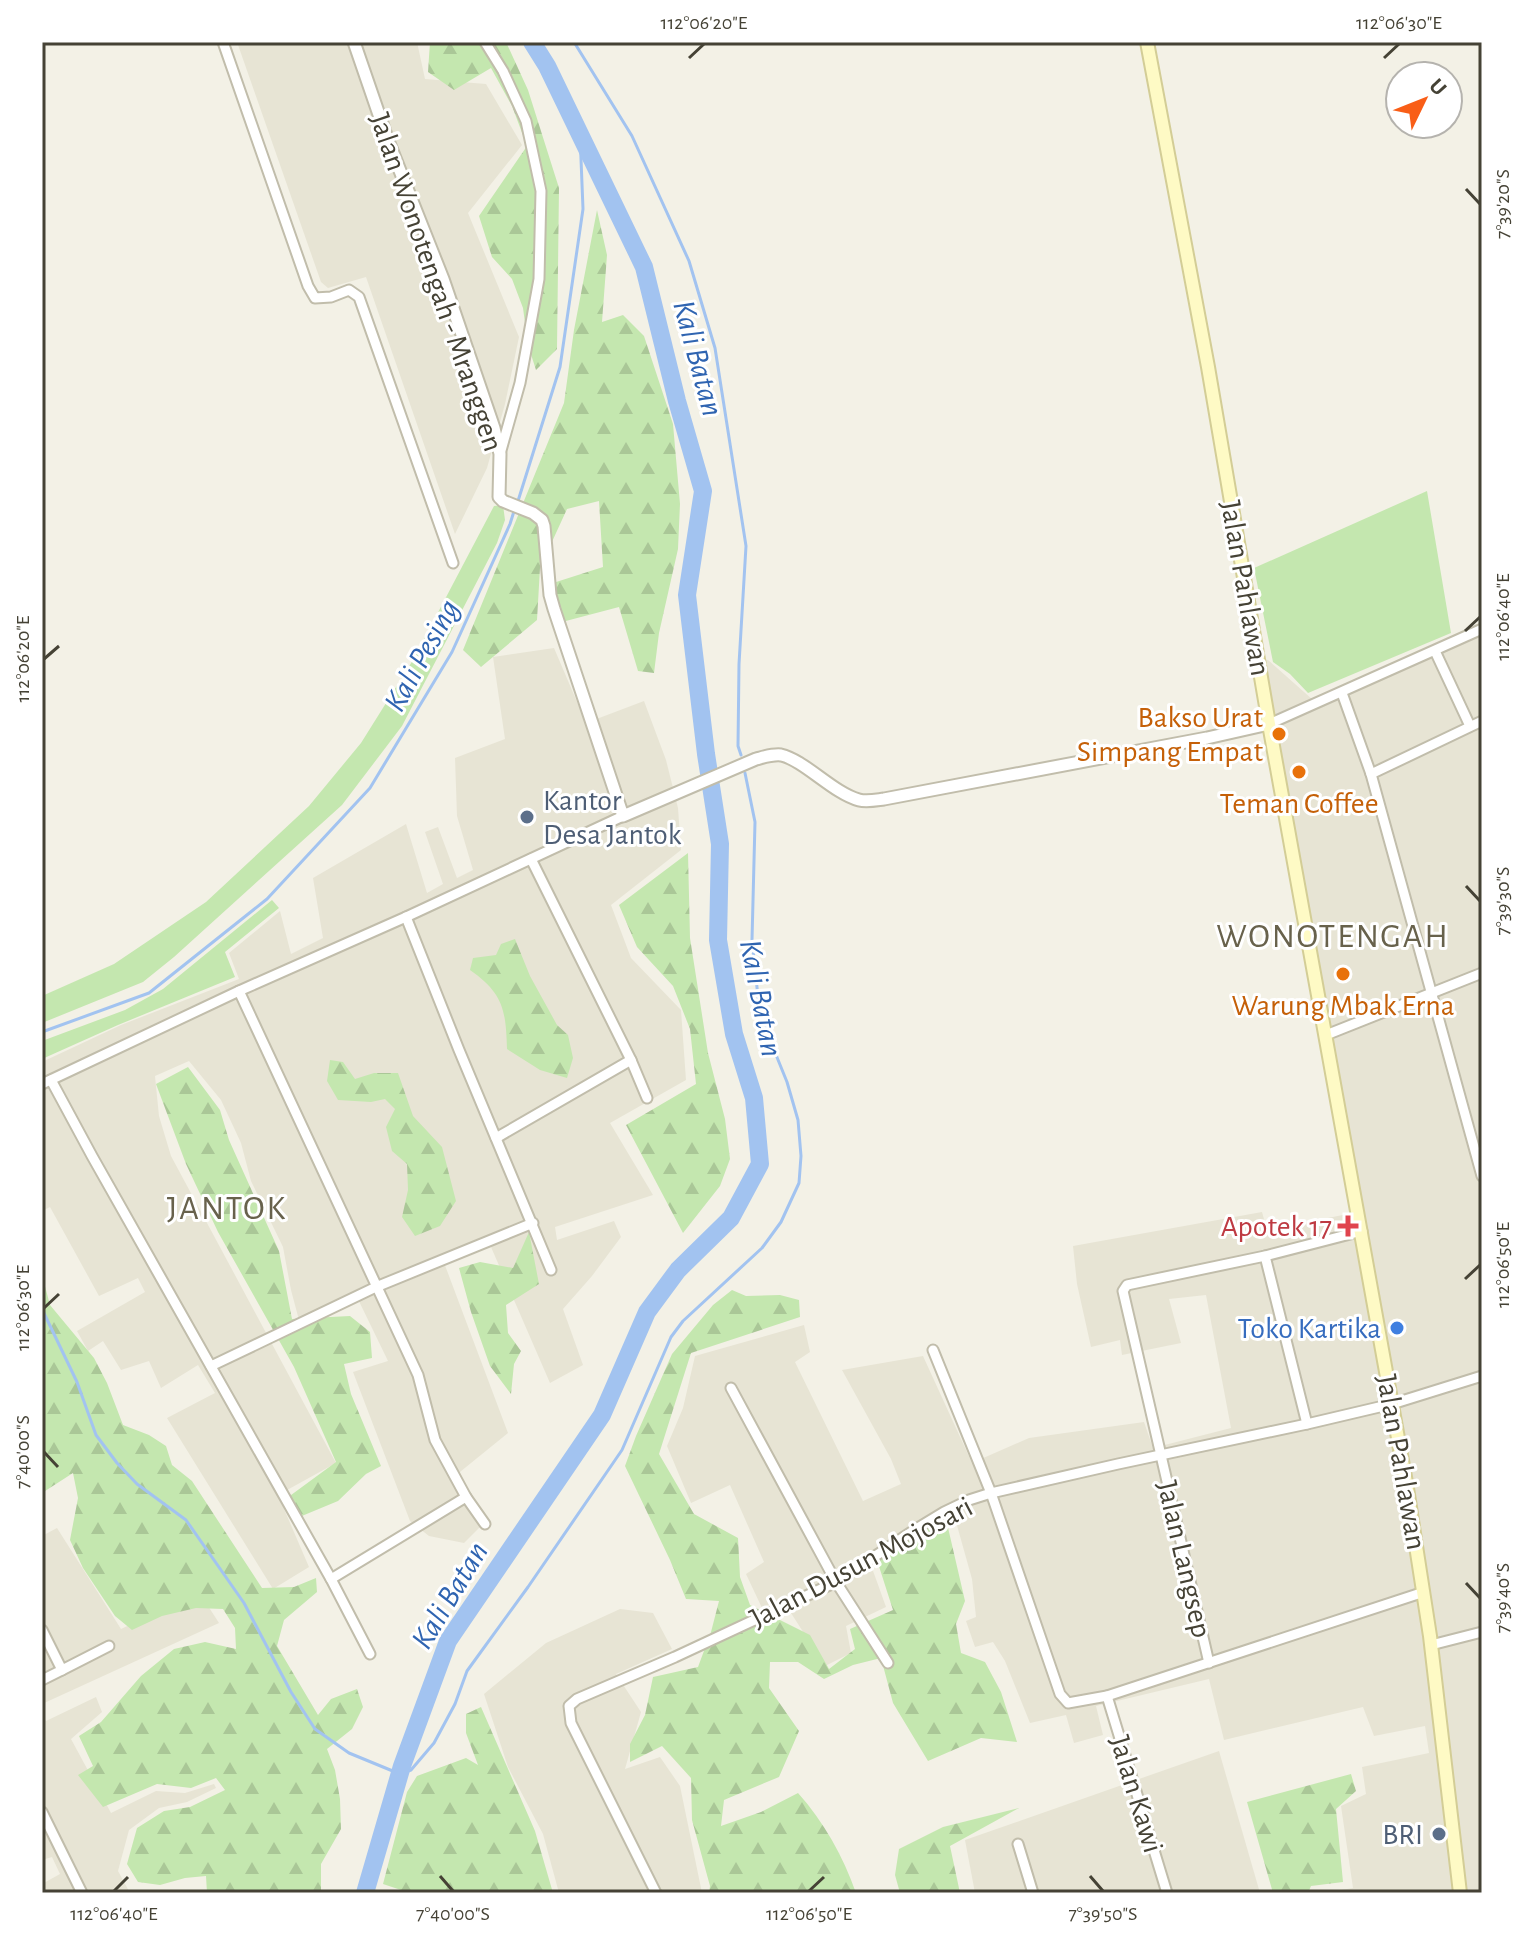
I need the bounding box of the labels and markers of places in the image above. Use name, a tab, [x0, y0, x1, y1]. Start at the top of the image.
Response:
place label: Bakso Urat Simpang Empat	[1077, 703, 1263, 767]
marker: Bakso Urat Simpang Empat	[1270, 725, 1288, 743]
marker: Teman Coffee	[1290, 763, 1308, 781]
place label: Kantor Desa Jantok	[543, 786, 682, 850]
place label: Teman Coffee	[1220, 789, 1378, 819]
marker: Kantor Desa Jantok	[518, 808, 536, 826]
marker: Warung Mbak Erna	[1334, 965, 1352, 983]
place label: Warung Mbak Erna	[1231, 991, 1455, 1021]
place label: Apotek 17	[1221, 1212, 1332, 1242]
marker: Apotek 17	[1339, 1217, 1357, 1235]
place label: Toko Kartika	[1238, 1314, 1381, 1344]
marker: Toko Kartika	[1388, 1319, 1406, 1337]
place label: BRI	[1382, 1820, 1423, 1850]
marker: BRI	[1430, 1825, 1448, 1843]

